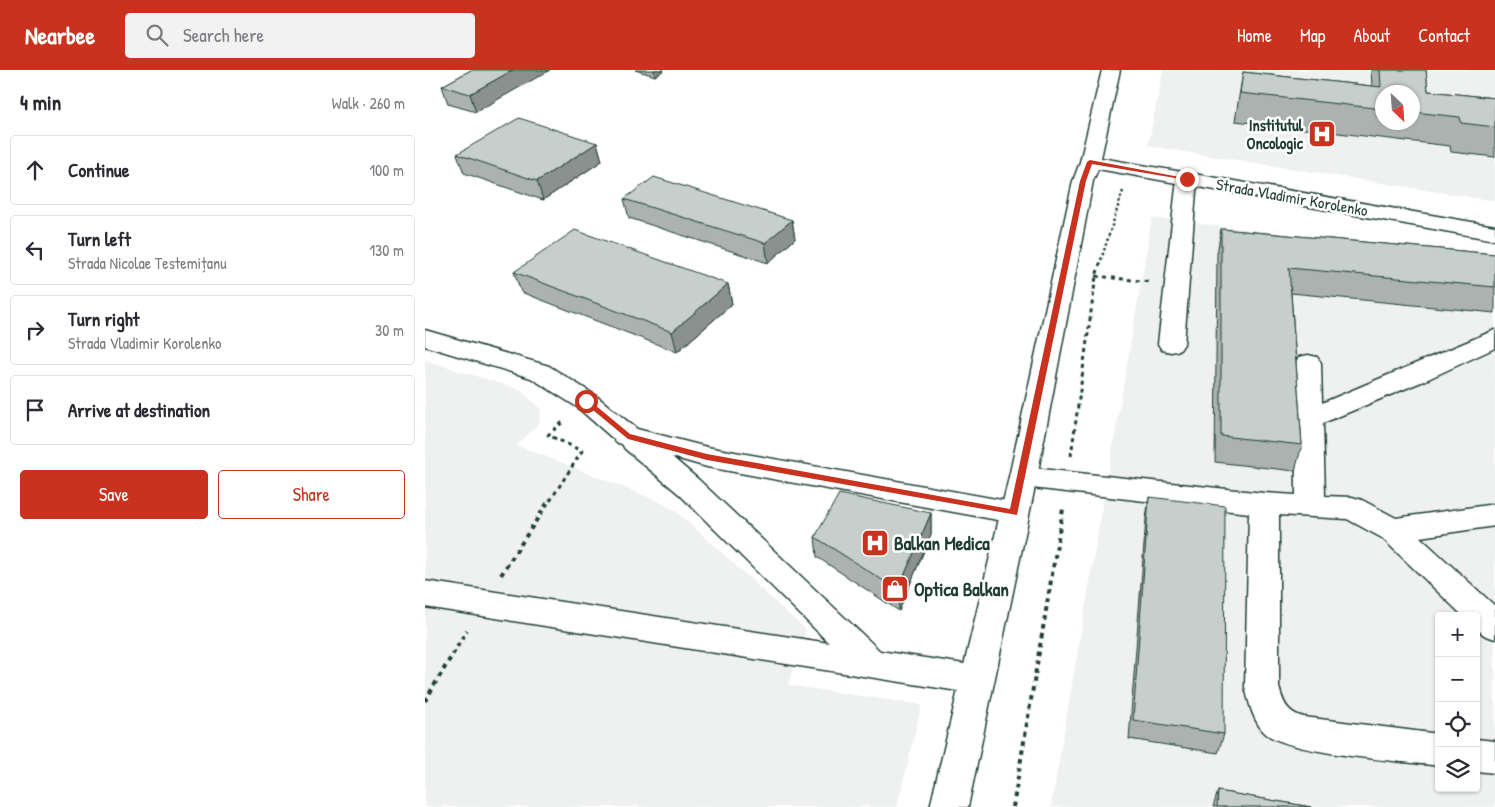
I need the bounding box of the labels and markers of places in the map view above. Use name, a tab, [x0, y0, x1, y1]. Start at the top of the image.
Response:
place label: Institutul Oncologic	[1247, 114, 1304, 155]
hospital icon: Institutul Oncologic	[1307, 119, 1337, 149]
hospital icon: Balkan Medica	[860, 528, 890, 558]
place label: Balkan Medica	[894, 530, 990, 556]
shop icon: Optica Balkan	[880, 574, 910, 604]
place label: Optica Balkan	[914, 576, 1009, 603]

